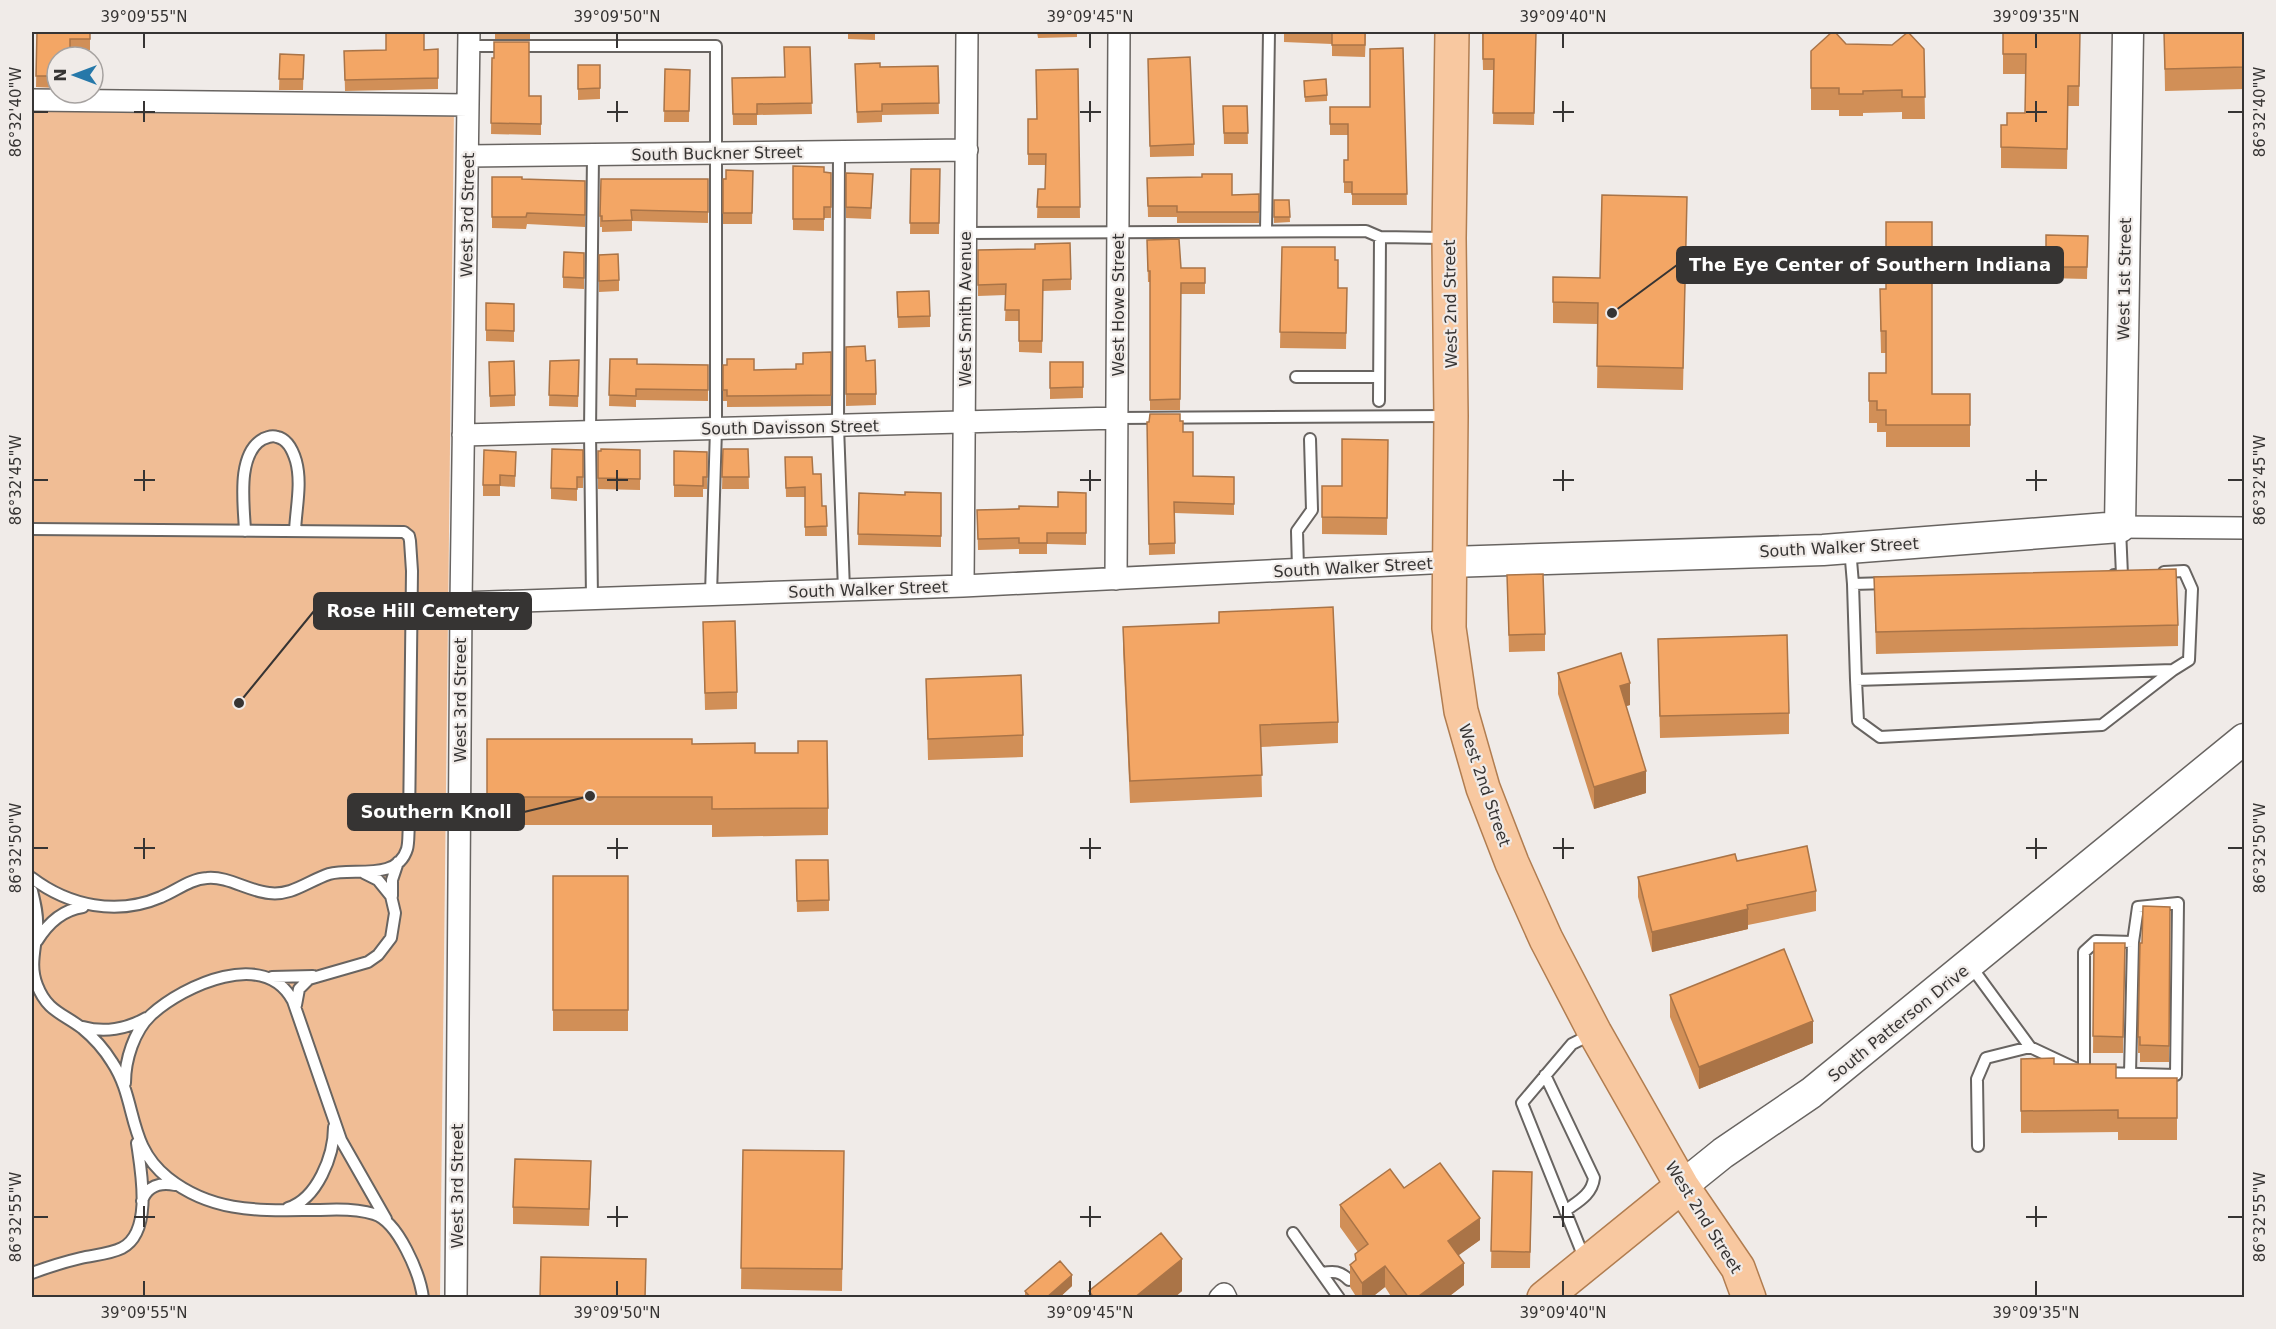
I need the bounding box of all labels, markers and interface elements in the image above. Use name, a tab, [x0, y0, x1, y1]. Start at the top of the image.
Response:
text: 39°09'55"N	[100, 8, 188, 26]
text: 39°09'50"N	[573, 8, 661, 26]
text: 39°09'45"N	[1046, 8, 1134, 26]
text: 39°09'40"N	[1519, 8, 1607, 26]
text: 39°09'35"N	[1992, 8, 2080, 26]
north arrow	[45, 45, 105, 105]
text: 86°32'40"W	[7, 67, 25, 157]
text: 86°32'40"W	[2251, 67, 2269, 157]
text: N	[51, 68, 70, 82]
street label: South Buckner Street	[631, 143, 803, 164]
street label: West 3rd Street	[457, 152, 478, 278]
street label: West 1st Street	[2114, 217, 2135, 341]
street label: West Smith Avenue	[956, 231, 975, 387]
street label: West Howe Street	[1109, 234, 1128, 376]
street label: West 2nd Street	[1440, 240, 1461, 368]
callout: The Eye Center of Southern Indiana	[1677, 247, 2063, 283]
text: The Eye Center of Southern Indiana	[1689, 254, 2051, 275]
street label: South Davisson Street	[701, 416, 879, 439]
text: 86°32'45"W	[7, 435, 25, 525]
text: 86°32'45"W	[2251, 435, 2269, 525]
street label: South Walker Street	[1759, 534, 1919, 561]
street label: South Walker Street	[1273, 554, 1433, 581]
street label: South Walker Street	[788, 577, 948, 602]
callout: Rose Hill Cemetery	[314, 593, 531, 629]
text: Rose Hill Cemetery	[326, 600, 520, 621]
street label: West 3rd Street	[451, 638, 470, 762]
street label: West 2nd Street	[1455, 721, 1514, 849]
callout: Southern Knoll	[348, 794, 524, 830]
text: Southern Knoll	[360, 801, 512, 822]
text: 86°32'50"W	[7, 803, 25, 893]
text: 86°32'50"W	[2251, 803, 2269, 893]
street label: South Patterson Drive	[1824, 961, 1972, 1086]
street label: West 3rd Street	[448, 1124, 467, 1248]
street label: West 2nd Street	[1661, 1158, 1746, 1277]
text: 86°32'55"W	[7, 1172, 25, 1262]
text: 86°32'55"W	[2251, 1172, 2269, 1262]
text: 39°09'55"N	[100, 1304, 188, 1322]
text: 39°09'50"N	[573, 1304, 661, 1322]
text: 39°09'45"N	[1046, 1304, 1134, 1322]
text: 39°09'40"N	[1519, 1304, 1607, 1322]
text: 39°09'35"N	[1992, 1304, 2080, 1322]

